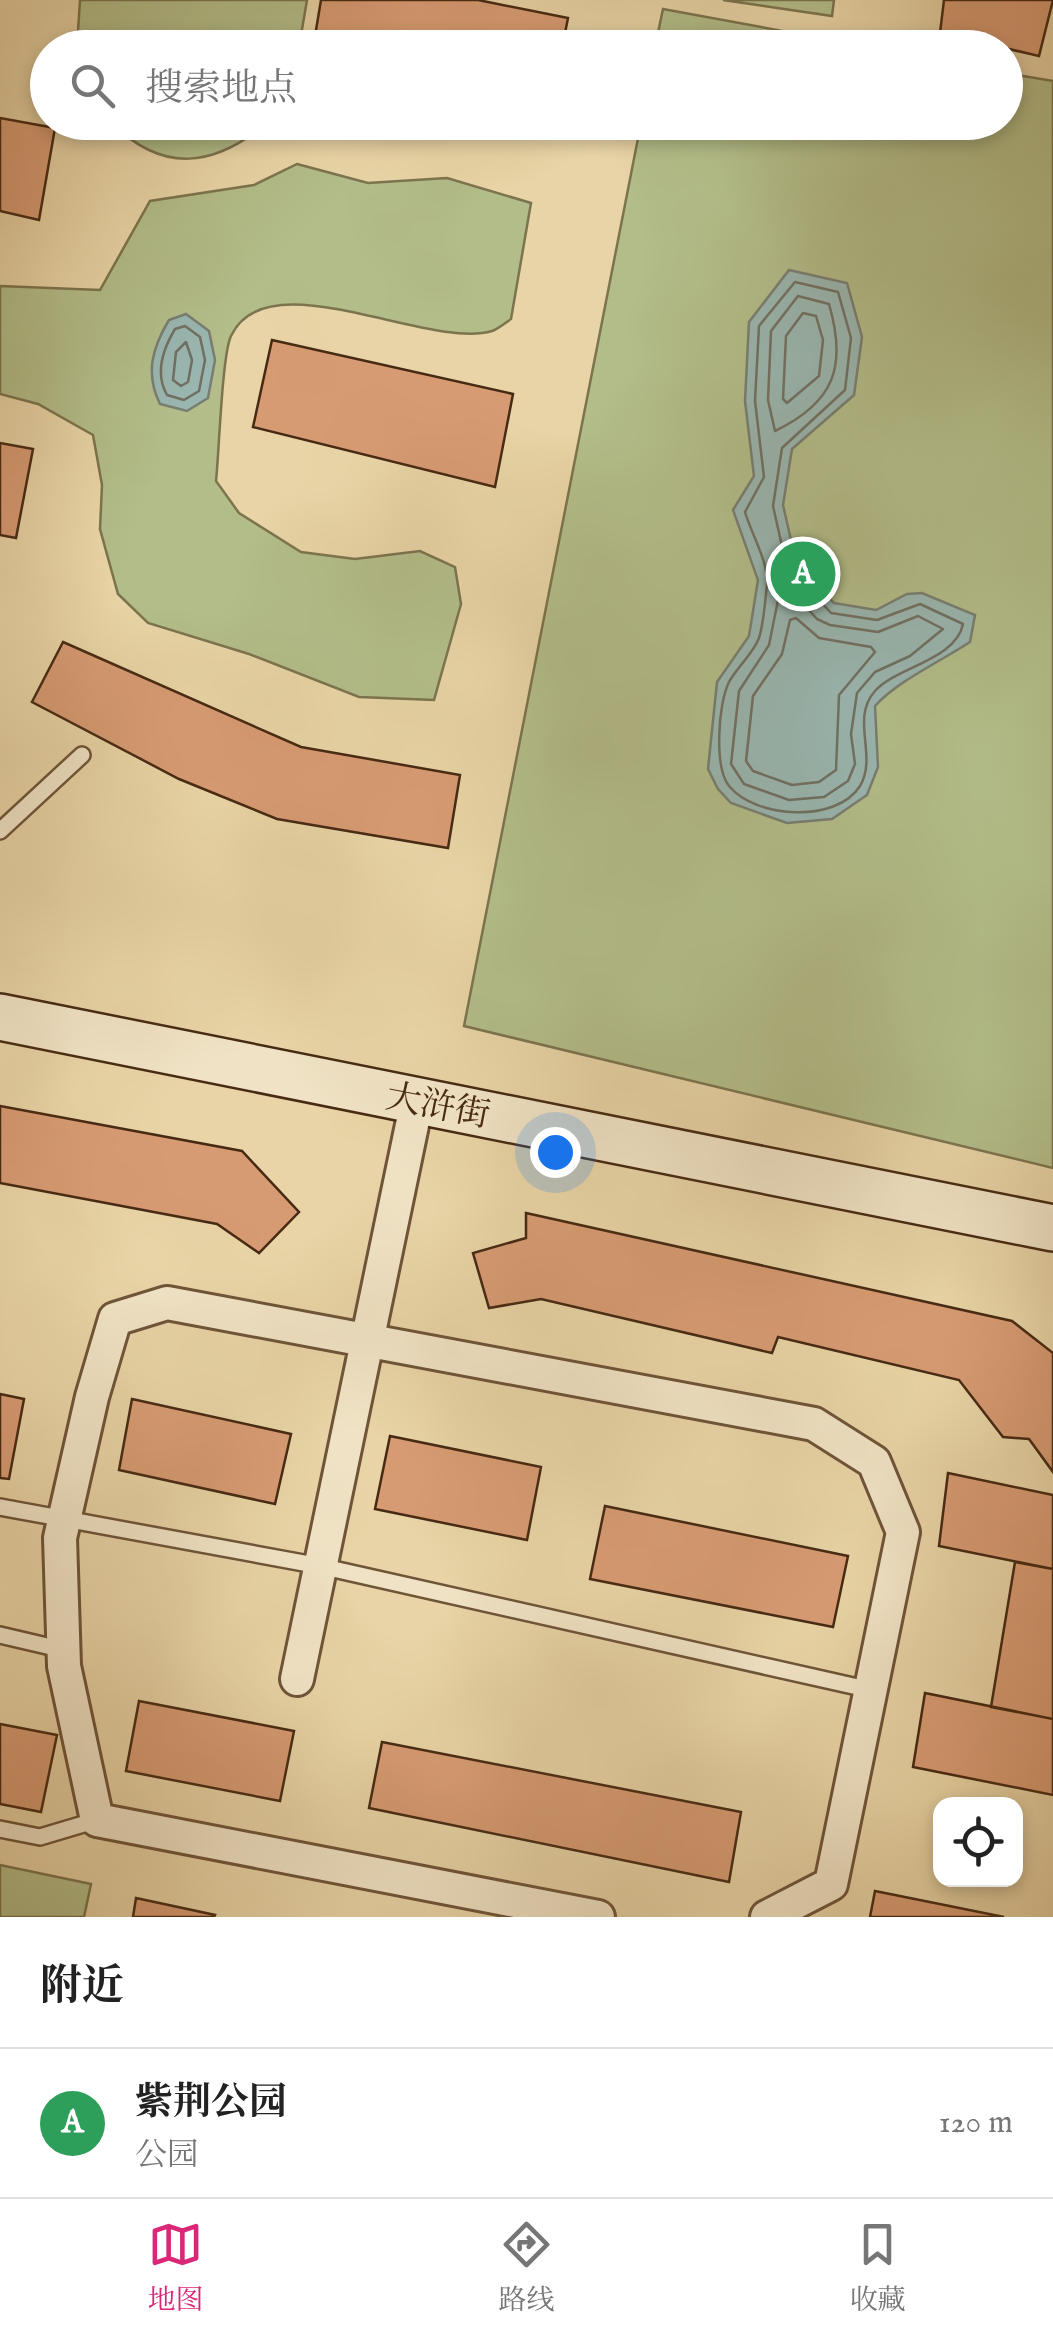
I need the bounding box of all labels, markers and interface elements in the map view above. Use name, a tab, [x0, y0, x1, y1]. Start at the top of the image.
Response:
search box	[30, 30, 1023, 140]
icon: search	[65, 58, 120, 113]
text: 搜索地点	[145, 66, 297, 114]
pin: A	[770, 536, 836, 612]
street label: 大浒街	[382, 1075, 493, 1140]
your location	[530, 1127, 581, 1178]
map controls	[933, 1797, 1023, 1887]
button: locate	[933, 1797, 1023, 1887]
text: 附近	[40, 1961, 124, 2014]
text: 紫荆公园	[135, 2080, 287, 2128]
text: A	[62, 2103, 83, 2144]
text: 120 m	[939, 2103, 1013, 2144]
text: 公园	[135, 2136, 199, 2177]
tab: 地图	[147, 2217, 204, 2319]
tab: 路线	[498, 2217, 555, 2319]
tab: 收藏	[849, 2217, 906, 2319]

